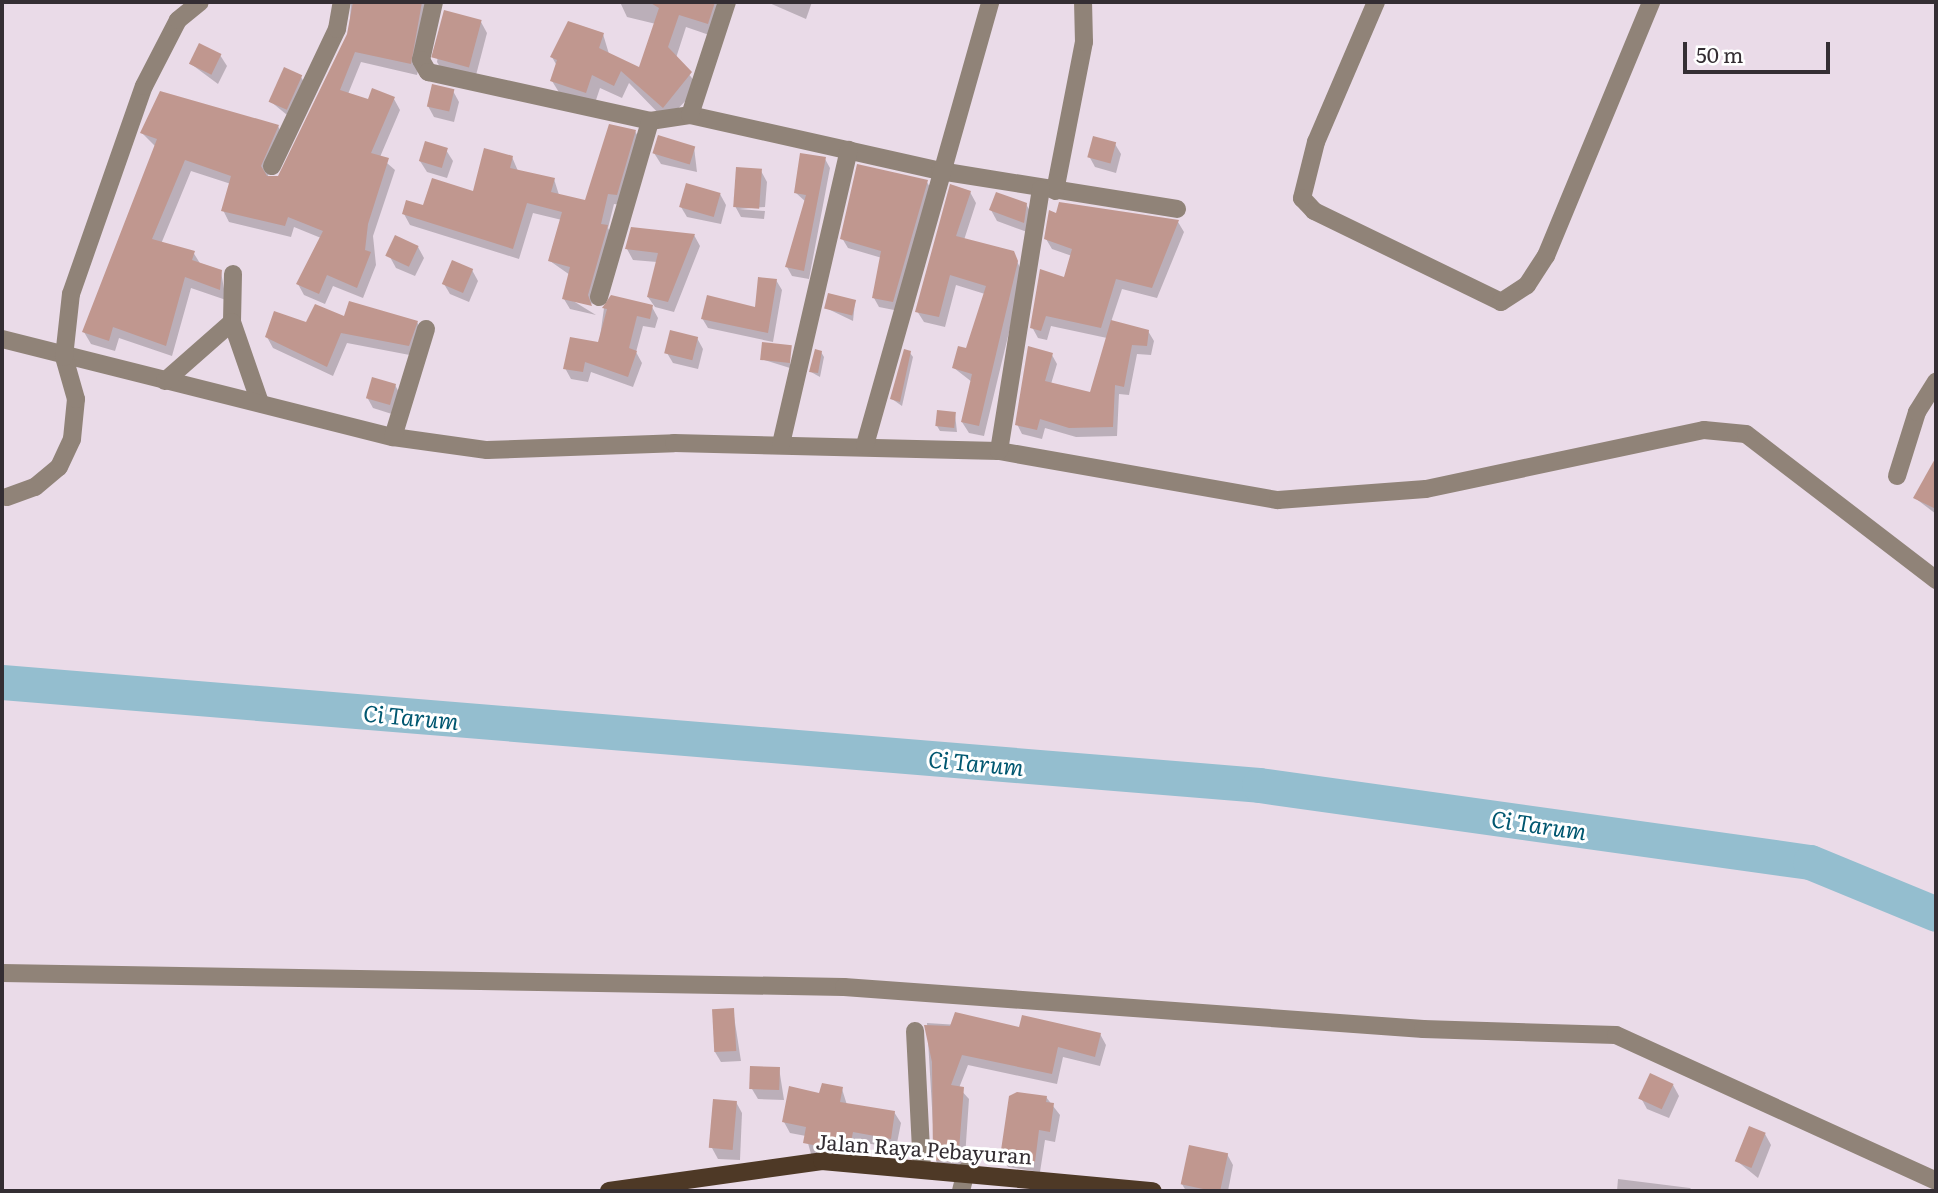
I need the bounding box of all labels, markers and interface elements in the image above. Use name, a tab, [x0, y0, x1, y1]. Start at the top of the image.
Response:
scale bar	[1686, 28, 1833, 72]
text: 50 m	[1696, 38, 1743, 69]
water label: Ci Tarum	[362, 698, 460, 734]
water label: Ci Tarum	[927, 744, 1025, 780]
water label: Ci Tarum	[1490, 804, 1588, 844]
street label: Jalan Raya Pebayuran	[815, 1128, 1033, 1168]

